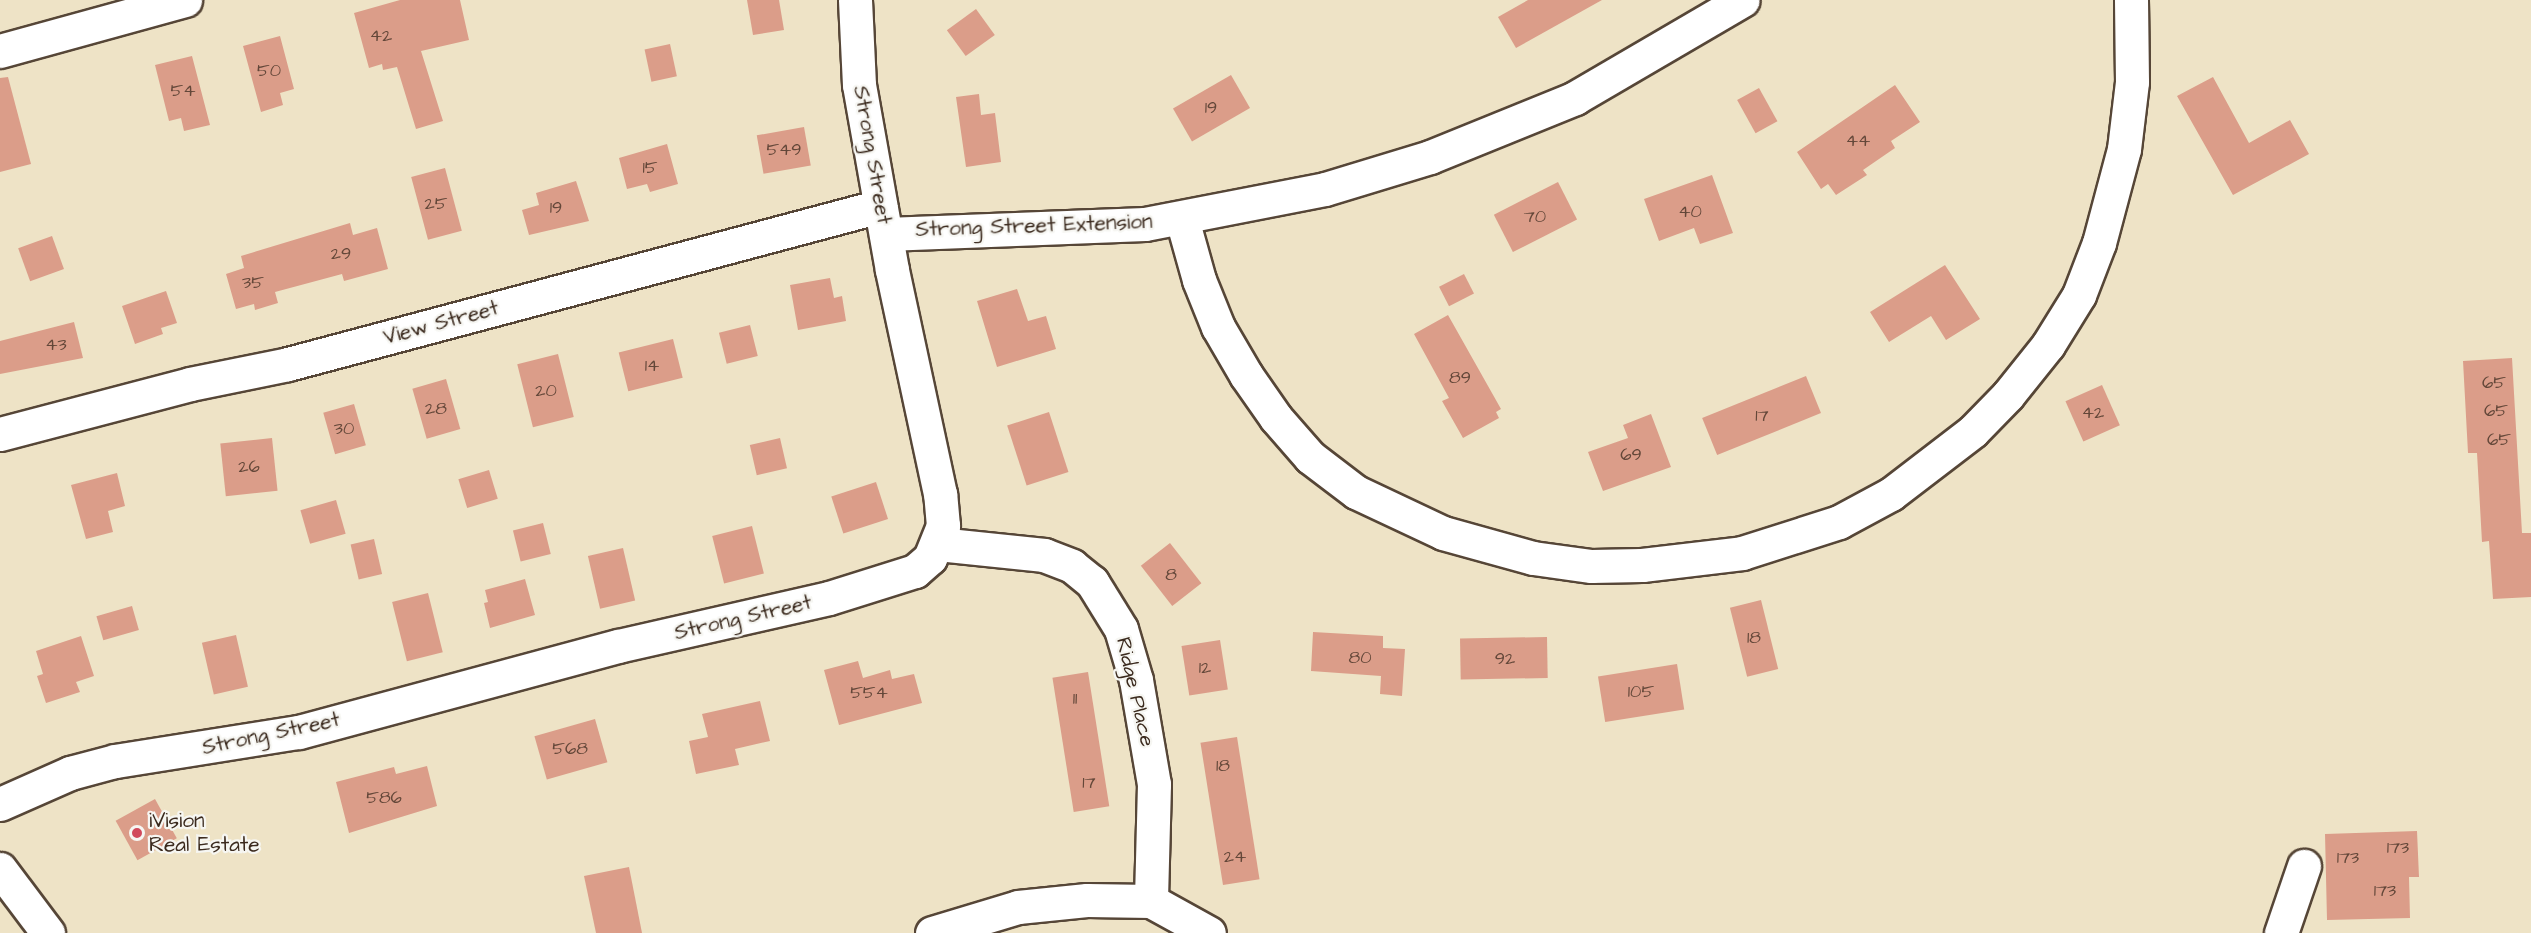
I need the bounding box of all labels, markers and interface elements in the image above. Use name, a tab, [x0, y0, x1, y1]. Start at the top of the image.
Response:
house number: 42	[370, 25, 392, 47]
house number: 50	[257, 60, 281, 82]
house number: 54	[171, 80, 195, 102]
street label: Strong Street	[847, 84, 897, 226]
house number: 19	[1205, 97, 1217, 119]
house number: 44	[1846, 130, 1870, 152]
house number: 549	[766, 139, 802, 161]
house number: 15	[642, 157, 658, 179]
house number: 25	[424, 193, 448, 215]
house number: 19	[550, 197, 562, 219]
house number: 40	[1678, 201, 1702, 223]
house number: 70	[1524, 206, 1546, 228]
street label: Strong Street Extension	[915, 209, 1153, 243]
house number: 29	[331, 243, 351, 265]
house number: 35	[242, 272, 264, 294]
street label: View Street	[381, 296, 501, 350]
house number: 43	[45, 334, 67, 356]
house number: 14	[645, 355, 659, 377]
house number: 89	[1449, 367, 1471, 389]
house number: 65	[2482, 372, 2506, 394]
house number: 20	[535, 380, 557, 402]
house number: 28	[425, 398, 447, 420]
house number: 65	[2484, 400, 2508, 422]
house number: 42	[2082, 402, 2104, 424]
house number: 17	[1755, 405, 1769, 427]
house number: 30	[334, 418, 354, 440]
house number: 65	[2487, 429, 2511, 451]
house number: 69	[1620, 444, 1642, 466]
house number: 26	[238, 456, 260, 478]
house number: 8	[1165, 564, 1177, 586]
street label: Strong Street	[672, 590, 814, 646]
house number: 18	[1747, 627, 1761, 649]
street label: Ridge Place	[1110, 635, 1160, 749]
house number: 80	[1348, 647, 1372, 669]
house number: 92	[1495, 648, 1515, 670]
house number: 12	[1199, 657, 1211, 679]
house number: 105	[1628, 681, 1654, 703]
house number: 554	[850, 682, 888, 704]
house number: 11	[1073, 688, 1077, 710]
street label: Strong Street	[200, 707, 342, 761]
house number: 568	[552, 738, 588, 760]
house number: 18	[1216, 755, 1230, 777]
house number: 17	[1082, 772, 1096, 794]
house number: 586	[366, 787, 402, 809]
place label: iVision Real Estate	[149, 808, 260, 858]
marker: iVision Real Estate	[130, 826, 144, 840]
house number: 173	[2387, 837, 2409, 859]
house number: 24	[1224, 846, 1246, 868]
house number: 173	[2337, 847, 2359, 869]
house number: 173	[2374, 880, 2396, 902]

